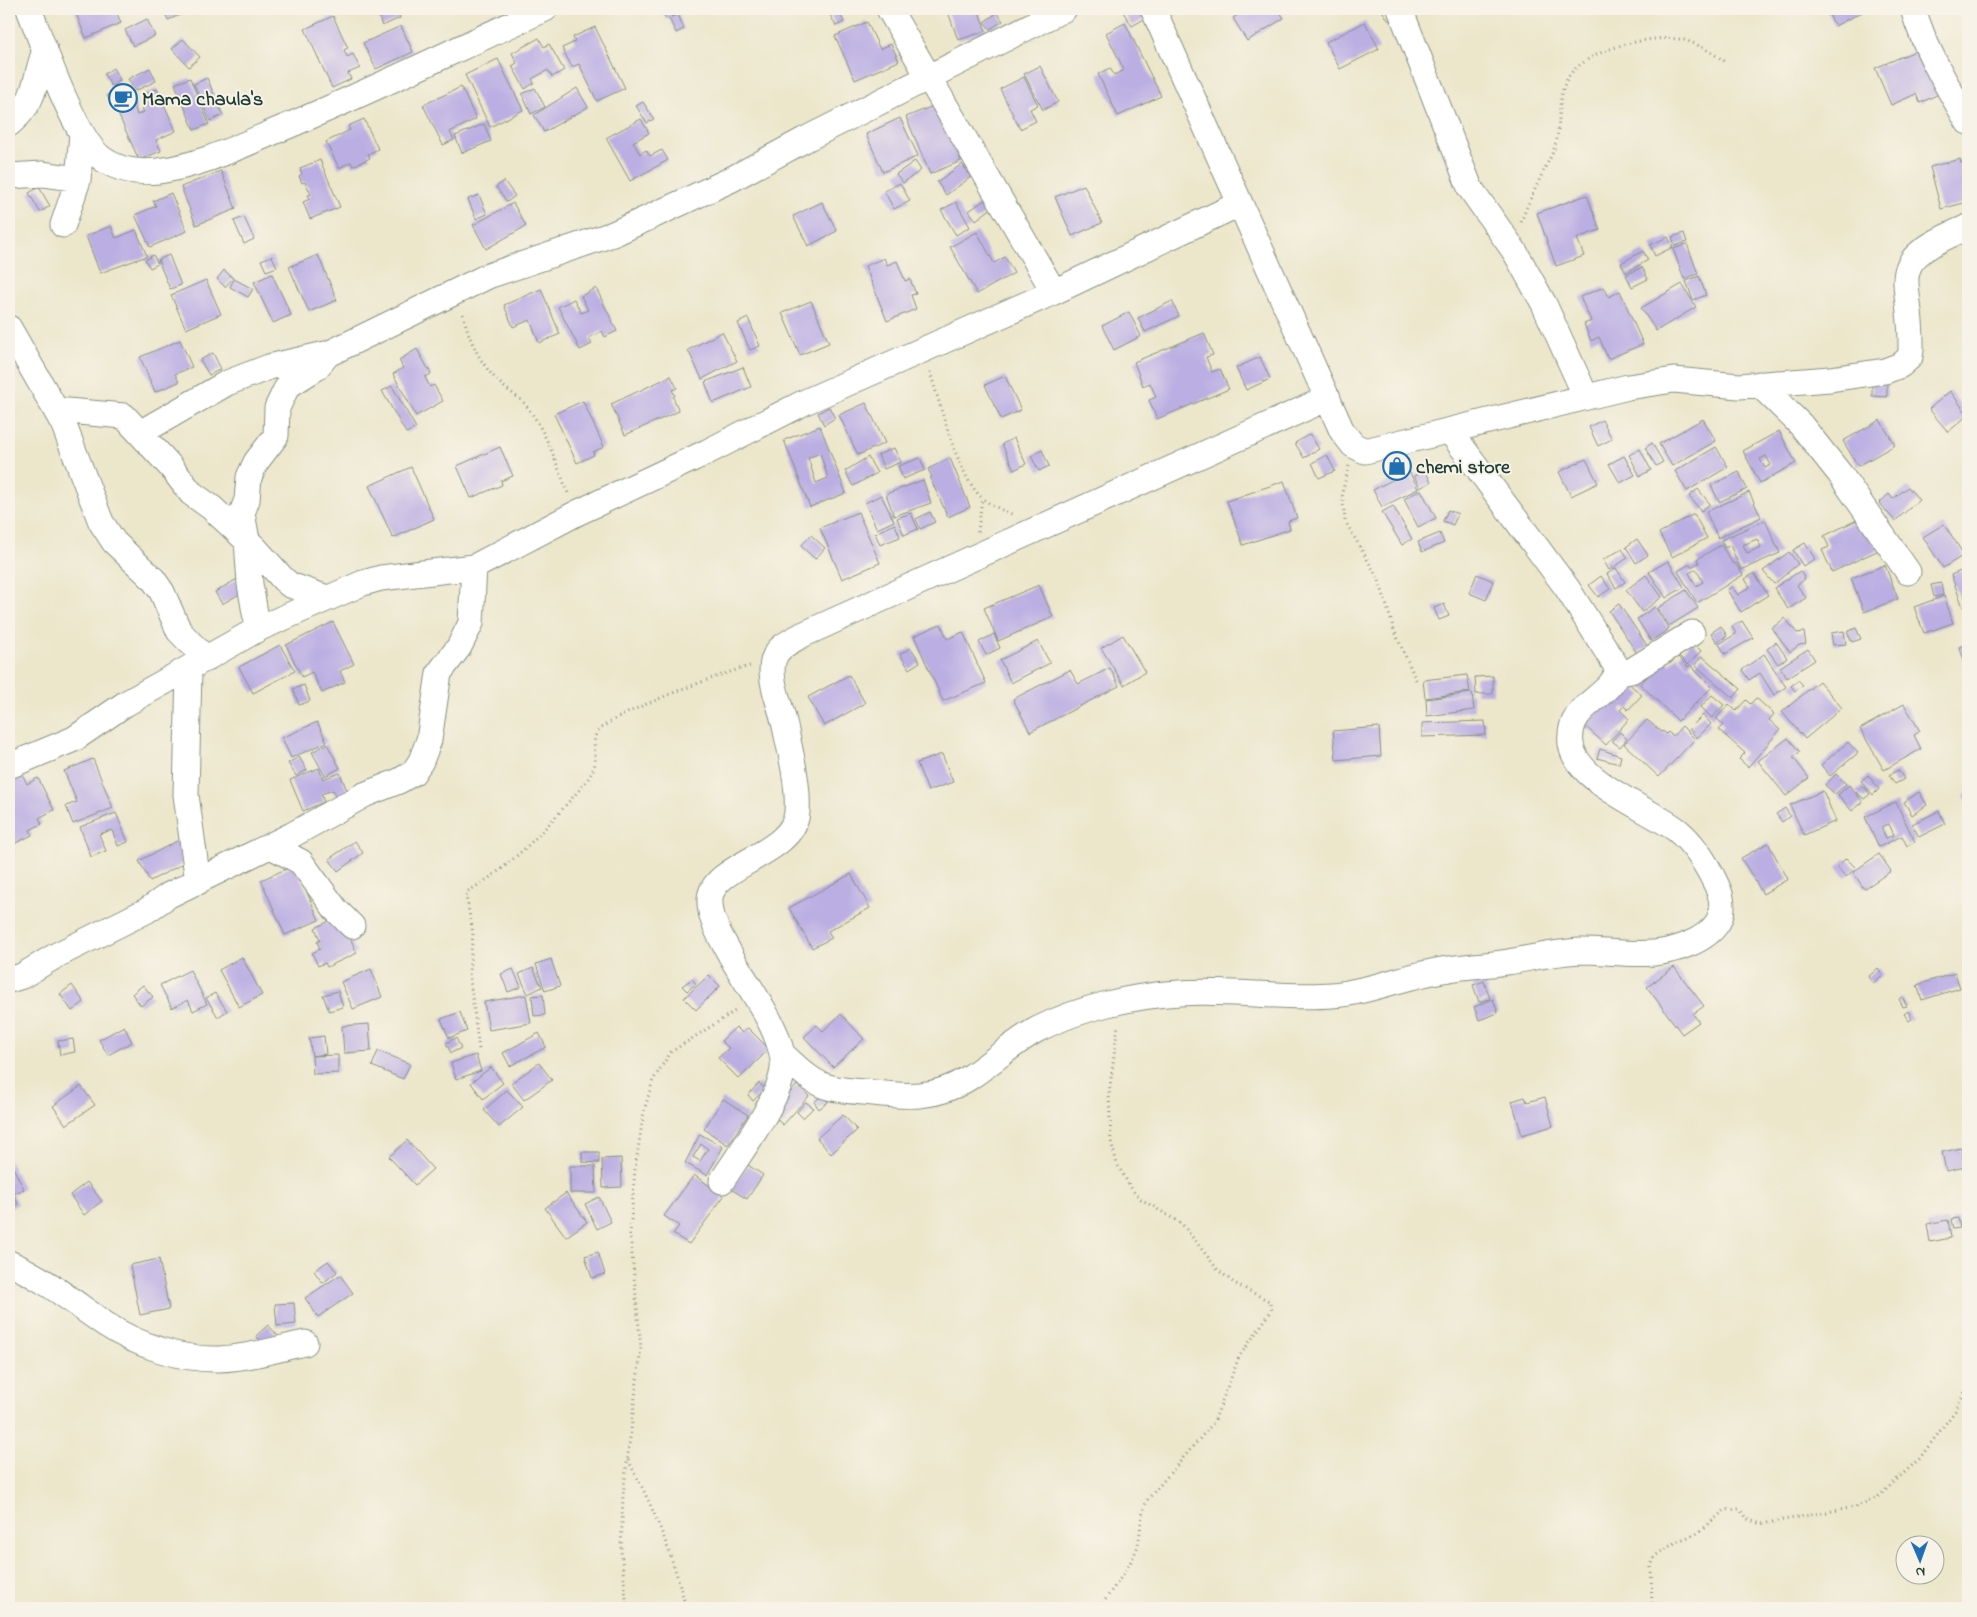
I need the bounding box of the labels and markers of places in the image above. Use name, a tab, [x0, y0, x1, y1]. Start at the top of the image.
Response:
cafe icon: Mama chaula's	[108, 83, 138, 113]
place label: Mama chaula's	[142, 86, 263, 115]
shop icon: chemi store	[1382, 451, 1412, 481]
place label: chemi store	[1416, 454, 1511, 483]

